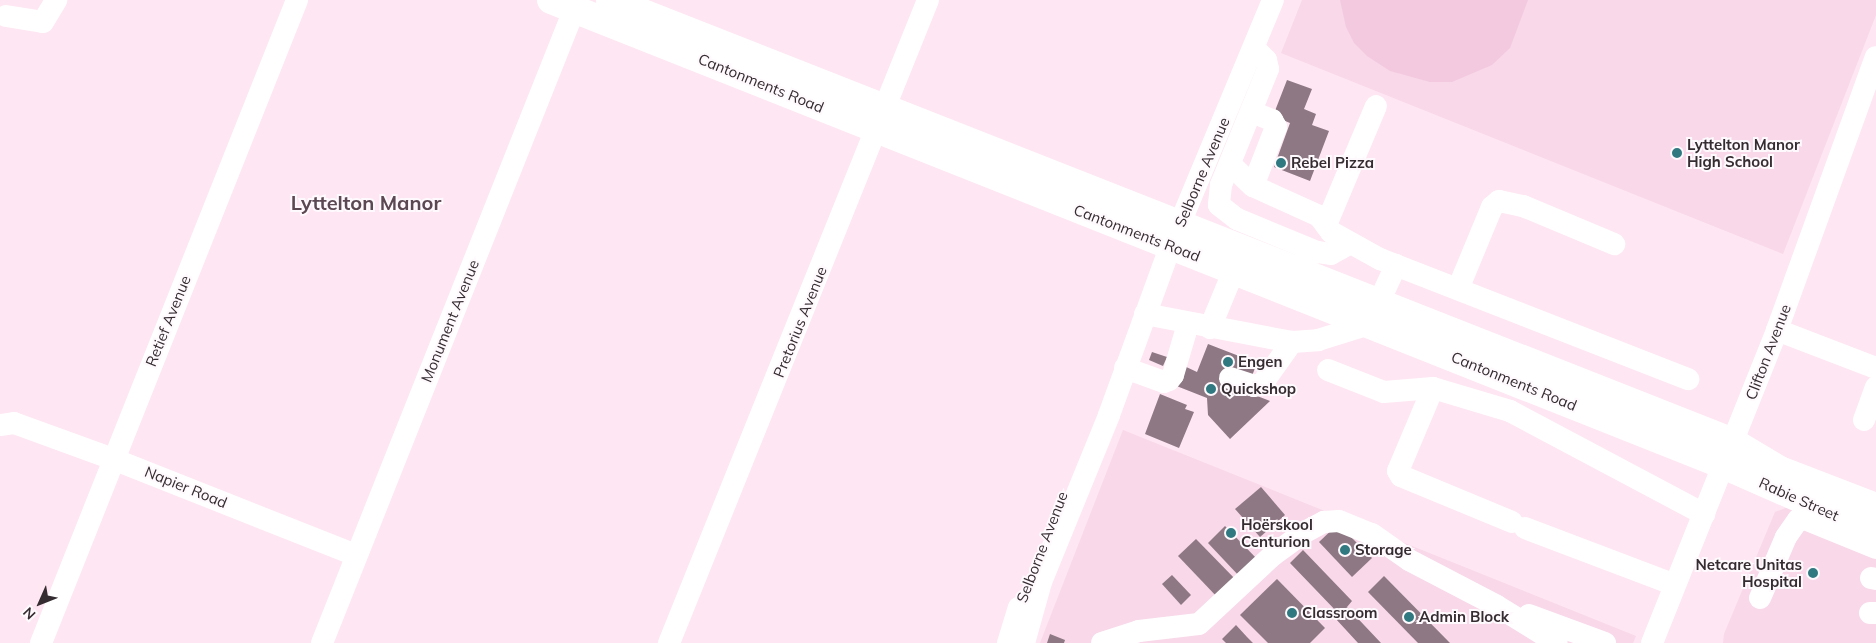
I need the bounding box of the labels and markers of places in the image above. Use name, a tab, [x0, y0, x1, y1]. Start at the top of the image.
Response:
place label: Lyttelton Manor High School	[1687, 135, 1800, 170]
marker: Lyttelton Manor High School	[1671, 147, 1683, 159]
place label: Rebel Pizza	[1291, 154, 1374, 172]
marker: Rebel Pizza	[1275, 157, 1287, 169]
place label: Engen	[1238, 353, 1283, 371]
marker: Engen	[1222, 356, 1234, 368]
place label: Quickshop	[1221, 380, 1296, 398]
marker: Quickshop	[1205, 383, 1217, 395]
place label: Hoërskool Centurion	[1241, 515, 1313, 550]
marker: Hoërskool Centurion	[1225, 527, 1237, 539]
place label: Storage	[1355, 541, 1412, 559]
marker: Storage	[1339, 544, 1351, 556]
place label: Netcare Unitas Hospital	[1695, 555, 1802, 590]
marker: Netcare Unitas Hospital	[1806, 566, 1820, 580]
place label: Classroom	[1302, 604, 1378, 622]
marker: Classroom	[1286, 607, 1298, 619]
place label: Admin Block	[1419, 608, 1509, 626]
marker: Admin Block	[1403, 611, 1415, 623]

